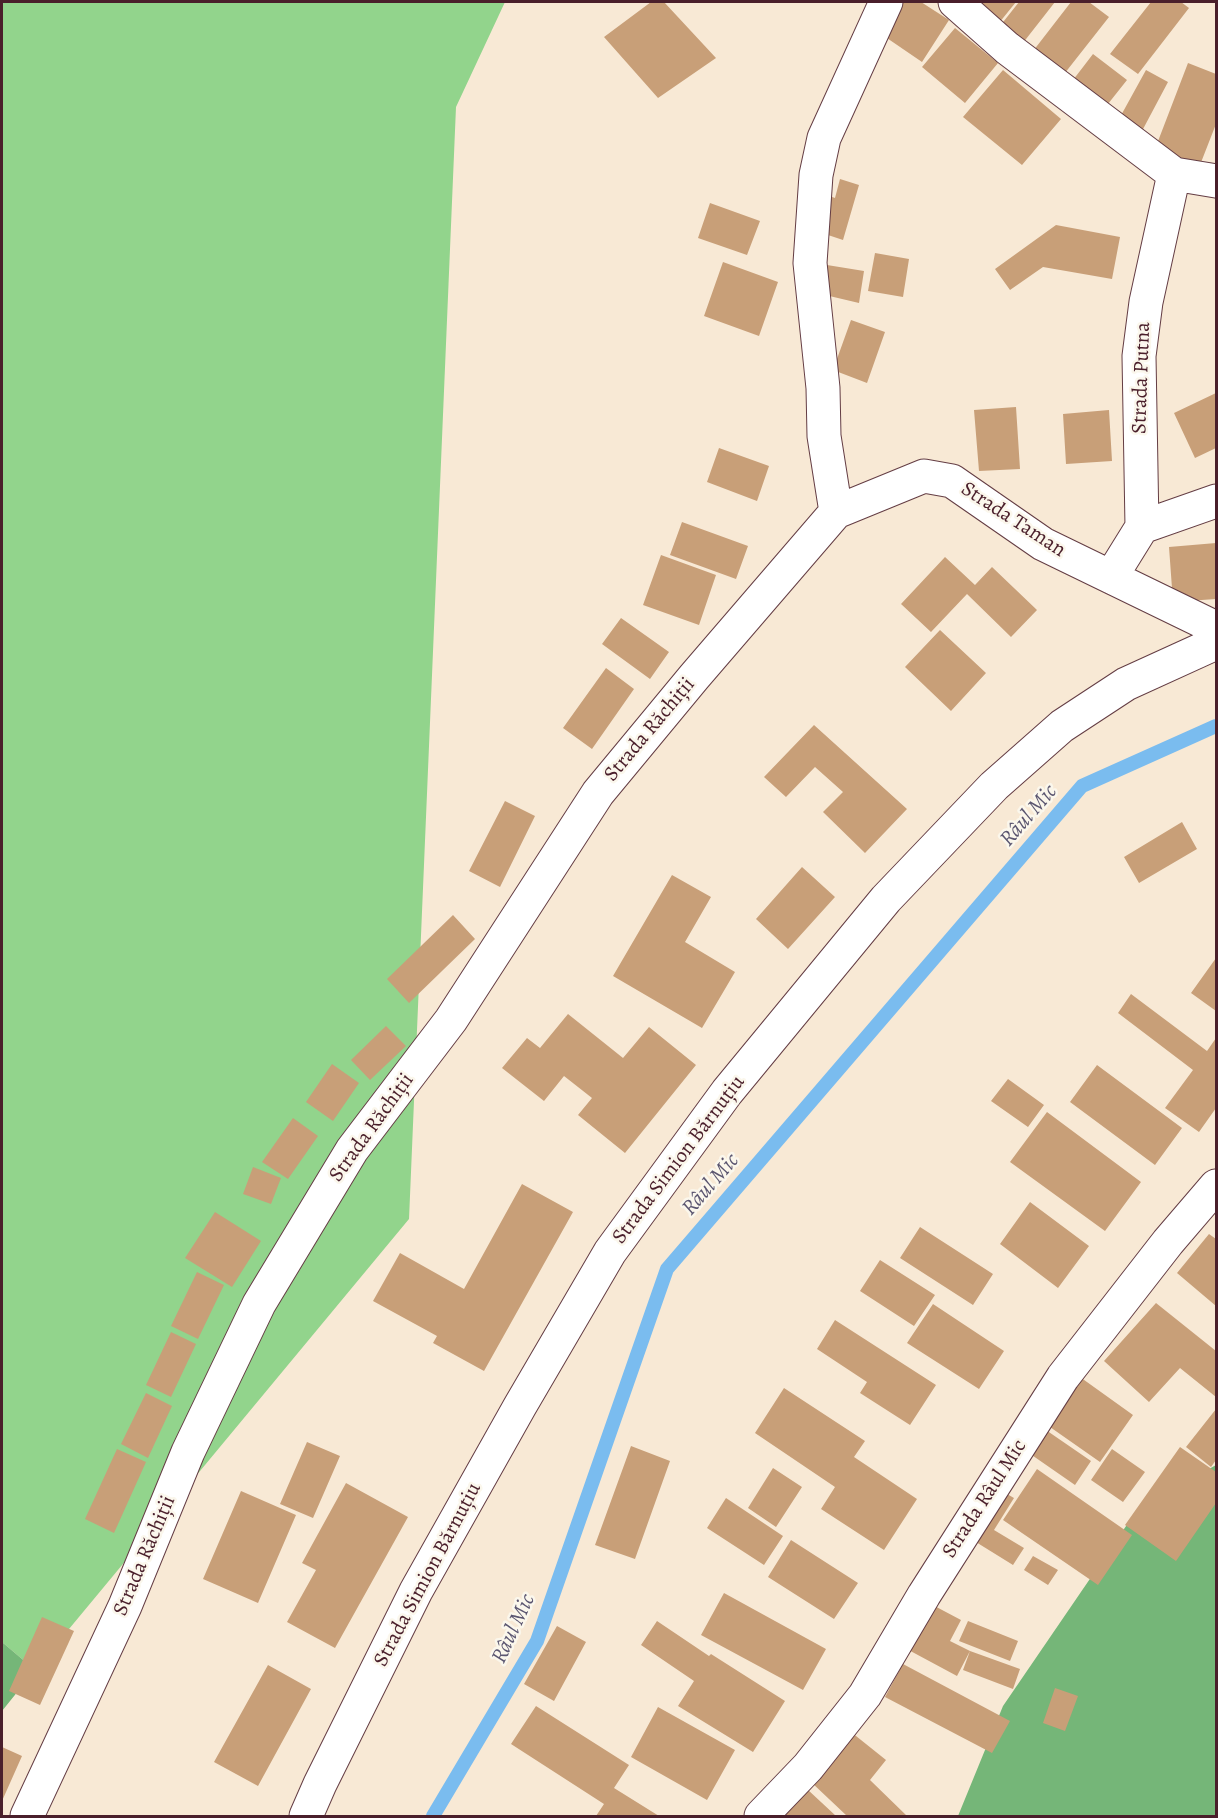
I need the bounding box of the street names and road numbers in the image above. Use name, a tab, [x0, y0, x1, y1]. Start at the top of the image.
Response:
street label: Strada Putna	[1127, 322, 1157, 434]
street label: Strada Taman	[956, 477, 1070, 563]
street label: Strada Răchiții	[599, 673, 701, 787]
street label: Strada Răchiții	[324, 1069, 420, 1187]
street label: Strada Simion Bărnuțiu	[607, 1071, 751, 1249]
street label: Strada Râul Mic	[937, 1435, 1033, 1563]
street label: Strada Simion Bărnuțiu	[369, 1479, 487, 1671]
street label: Strada Răchiții	[108, 1492, 182, 1620]

